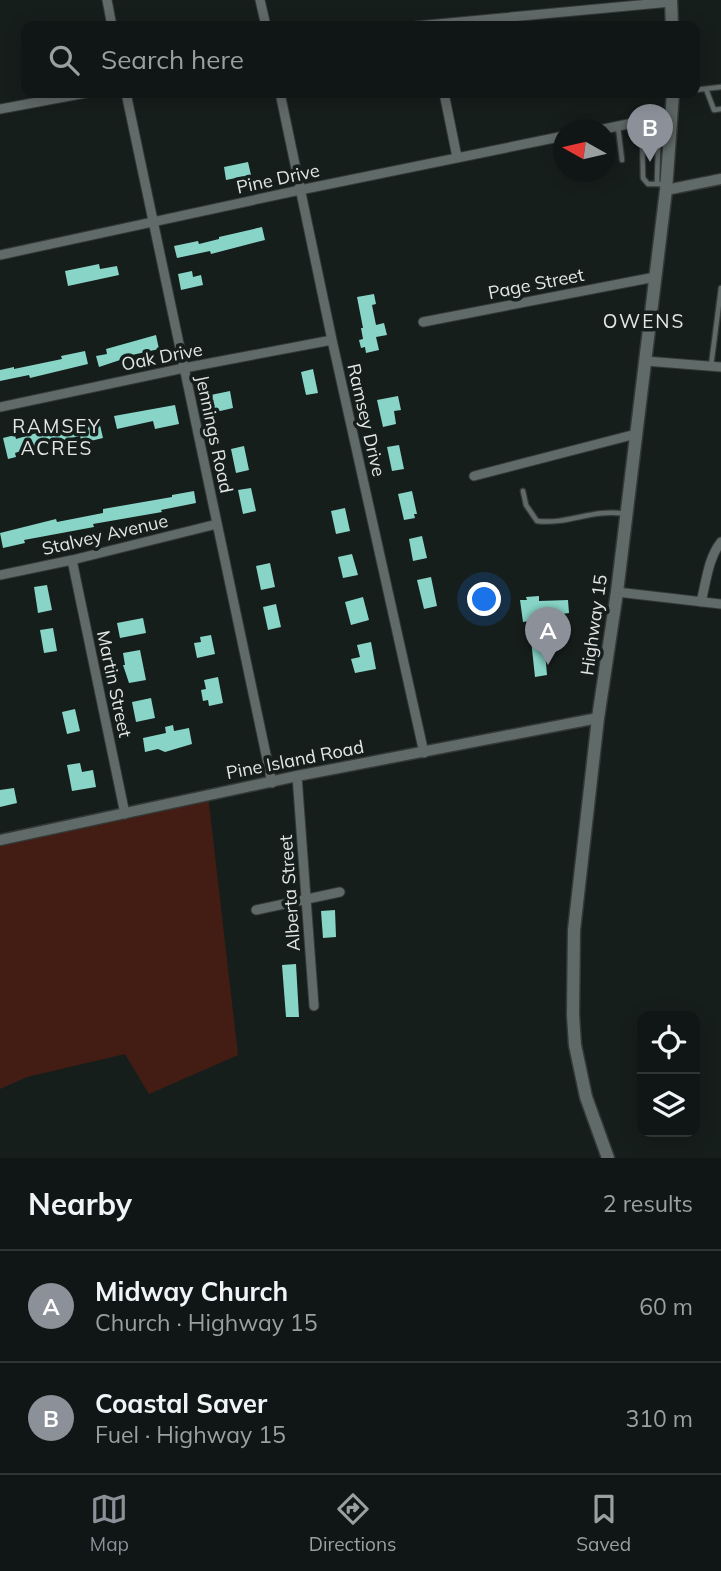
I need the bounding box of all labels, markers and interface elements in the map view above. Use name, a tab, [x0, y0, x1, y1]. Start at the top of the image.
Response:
search box	[21, 21, 700, 98]
icon: search	[45, 41, 83, 79]
text: Search here	[101, 43, 244, 76]
pin: B	[627, 104, 673, 162]
north arrow	[553, 119, 616, 182]
street label: Pine Drive	[234, 158, 322, 199]
street label: Page Street	[486, 263, 586, 304]
district label: OWENS	[603, 309, 685, 333]
street label: Oak Drive	[119, 337, 204, 376]
street label: Ramsey Drive	[342, 361, 391, 479]
street label: Jennings Road	[191, 373, 238, 495]
district label: RAMSEY ACRES	[12, 414, 102, 460]
street label: Stalvey Avenue	[40, 509, 170, 560]
street label: Highway 15	[575, 573, 612, 677]
your location	[467, 582, 501, 616]
pin: A	[525, 607, 571, 665]
street label: Martin Street	[92, 628, 137, 740]
street label: Pine Island Road	[224, 735, 366, 784]
street label: Alberta Street	[274, 834, 305, 952]
map controls	[637, 1011, 700, 1137]
button: locate	[637, 1011, 700, 1074]
button: layers	[637, 1074, 700, 1137]
text: Nearby	[28, 1185, 132, 1223]
text: 2 results	[603, 1189, 693, 1218]
text: Midway Church	[95, 1275, 288, 1308]
text: A	[42, 1292, 60, 1321]
text: 60 m	[639, 1292, 693, 1321]
text: Church · Highway 15	[95, 1308, 317, 1337]
text: Coastal Saver	[95, 1387, 267, 1420]
text: B	[43, 1404, 59, 1433]
text: 310 m	[625, 1404, 693, 1433]
text: Fuel · Highway 15	[95, 1420, 286, 1449]
tab: Map	[90, 1490, 129, 1556]
tab: Directions	[309, 1490, 397, 1556]
tab: Saved	[576, 1490, 631, 1556]

